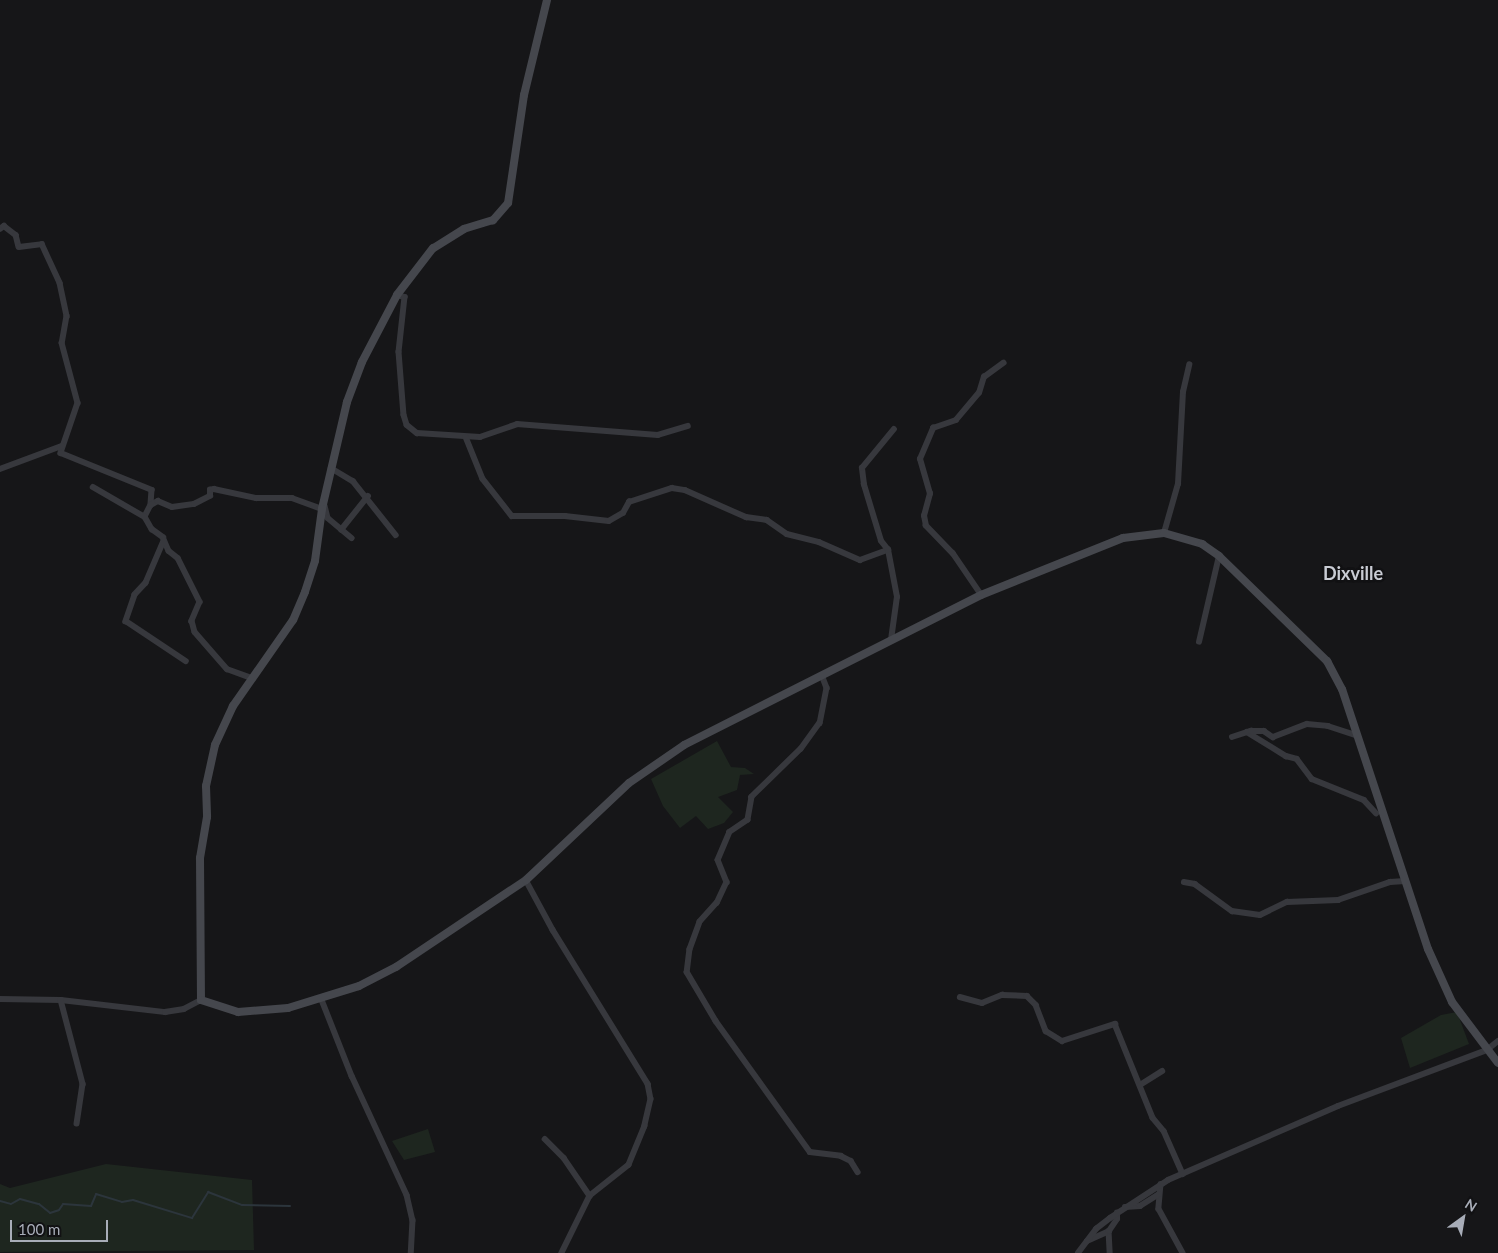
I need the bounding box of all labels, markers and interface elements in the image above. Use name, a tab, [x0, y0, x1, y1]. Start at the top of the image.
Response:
district label: Dixville	[1323, 562, 1383, 584]
north arrow	[1438, 1193, 1488, 1243]
text: N	[1462, 1195, 1480, 1215]
scale bar	[12, 1210, 110, 1242]
text: 100 m	[18, 1220, 60, 1238]

